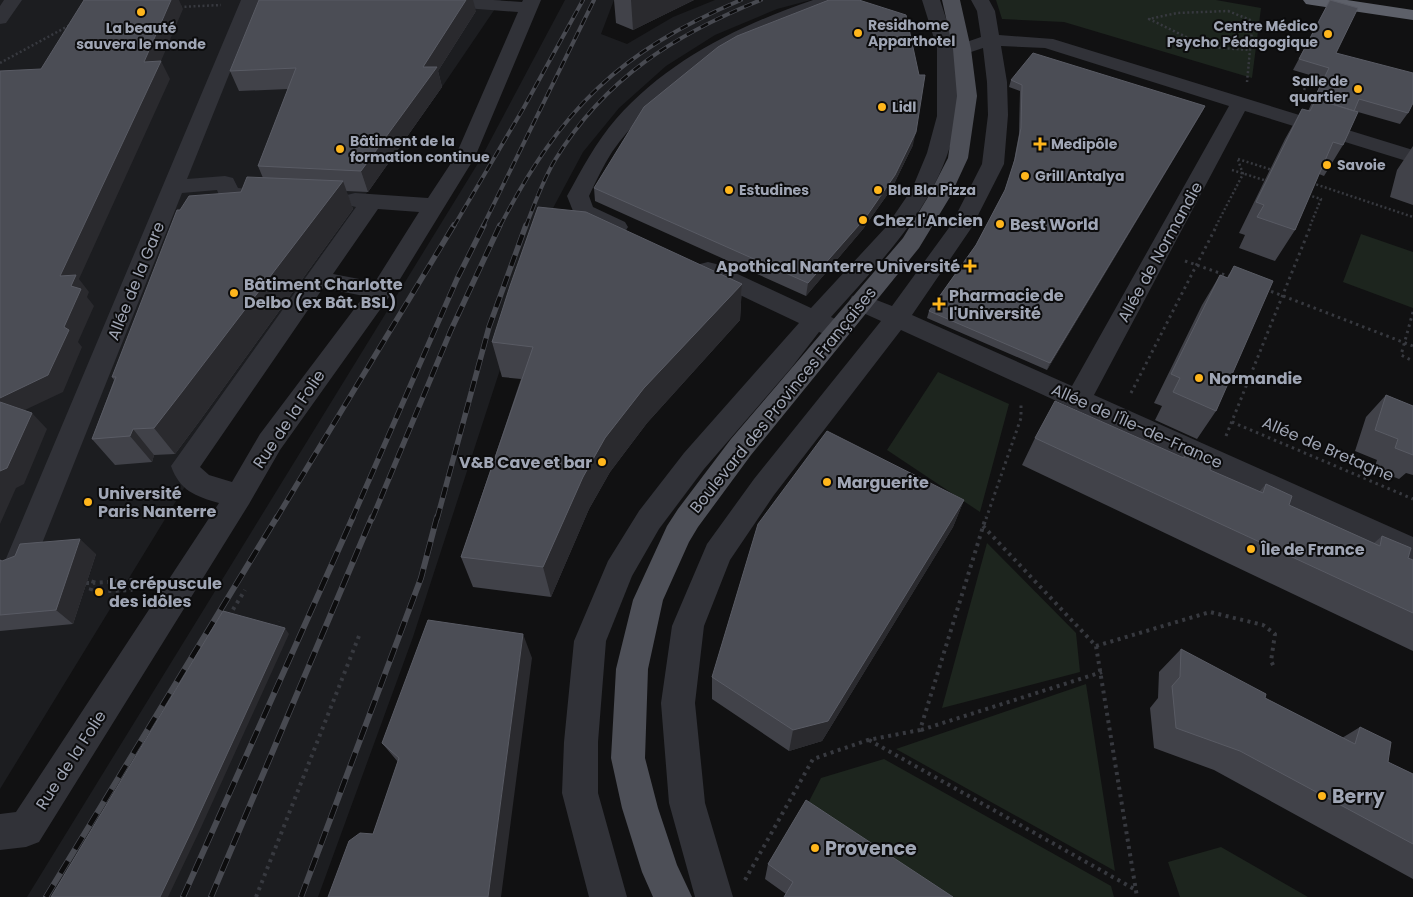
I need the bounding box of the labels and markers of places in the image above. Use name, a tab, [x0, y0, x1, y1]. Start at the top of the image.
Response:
marker: La beauté sauvera le monde	[135, 6, 147, 18]
place label: Residhome Apparthotel	[868, 15, 955, 51]
place label: Centre Médico Psycho Pédagogique	[1167, 16, 1318, 52]
place label: La beauté sauvera le monde	[76, 18, 206, 54]
marker: Residhome Apparthotel	[852, 27, 864, 39]
marker: Centre Médico Psycho Pédagogique	[1322, 28, 1334, 40]
place label: Salle de quartier	[1289, 71, 1348, 107]
marker: Salle de quartier	[1352, 83, 1364, 95]
place label: Lidl	[892, 97, 916, 117]
marker: Lidl	[876, 101, 888, 113]
place label: Bâtiment de la formation continue	[350, 131, 490, 167]
place label: Medipôle	[1051, 134, 1118, 154]
marker: Medipôle	[1033, 137, 1047, 151]
marker: Bâtiment de la formation continue	[334, 143, 346, 155]
place label: Savoie	[1337, 155, 1386, 175]
marker: Savoie	[1321, 159, 1333, 171]
place label: Grill Antalya	[1035, 166, 1124, 186]
marker: Grill Antalya	[1019, 170, 1031, 182]
place label: Estudines	[739, 180, 809, 200]
place label: Bla Bla Pizza	[888, 180, 976, 200]
marker: Estudines	[723, 184, 735, 196]
marker: Bla Bla Pizza	[872, 184, 884, 196]
place label: Chez l'Ancien	[873, 209, 983, 232]
place label: Best World	[1010, 213, 1099, 236]
marker: Chez l'Ancien	[857, 214, 869, 226]
marker: Best World	[994, 218, 1006, 230]
place label: Apothical Nanterre Université	[716, 255, 960, 278]
marker: Apothical Nanterre Université	[964, 260, 976, 272]
place label: Bâtiment Charlotte Delbo (ex Bât. BSL)	[244, 273, 403, 314]
place label: Pharmacie de l'Université	[949, 284, 1064, 325]
marker: Bâtiment Charlotte Delbo (ex Bât. BSL)	[228, 287, 240, 299]
marker: Pharmacie de l'Université	[933, 298, 945, 310]
place label: Normandie	[1209, 367, 1302, 390]
marker: Normandie	[1193, 372, 1205, 384]
place label: V&B Cave et bar	[459, 451, 592, 474]
marker: V&B Cave et bar	[596, 456, 608, 468]
place label: Marguerite	[837, 471, 929, 494]
marker: Marguerite	[821, 476, 833, 488]
place label: Université Paris Nanterre	[98, 482, 216, 523]
marker: Université Paris Nanterre	[82, 496, 94, 508]
place label: Île de France	[1260, 538, 1365, 561]
marker: Île de France	[1245, 543, 1257, 555]
place label: Le crépuscule des idôles	[109, 572, 222, 613]
marker: Le crépuscule des idôles	[93, 586, 105, 598]
place label: Berry	[1332, 783, 1385, 810]
marker: Berry	[1316, 790, 1328, 802]
place label: Provence	[825, 835, 917, 862]
marker: Provence	[809, 842, 821, 854]

